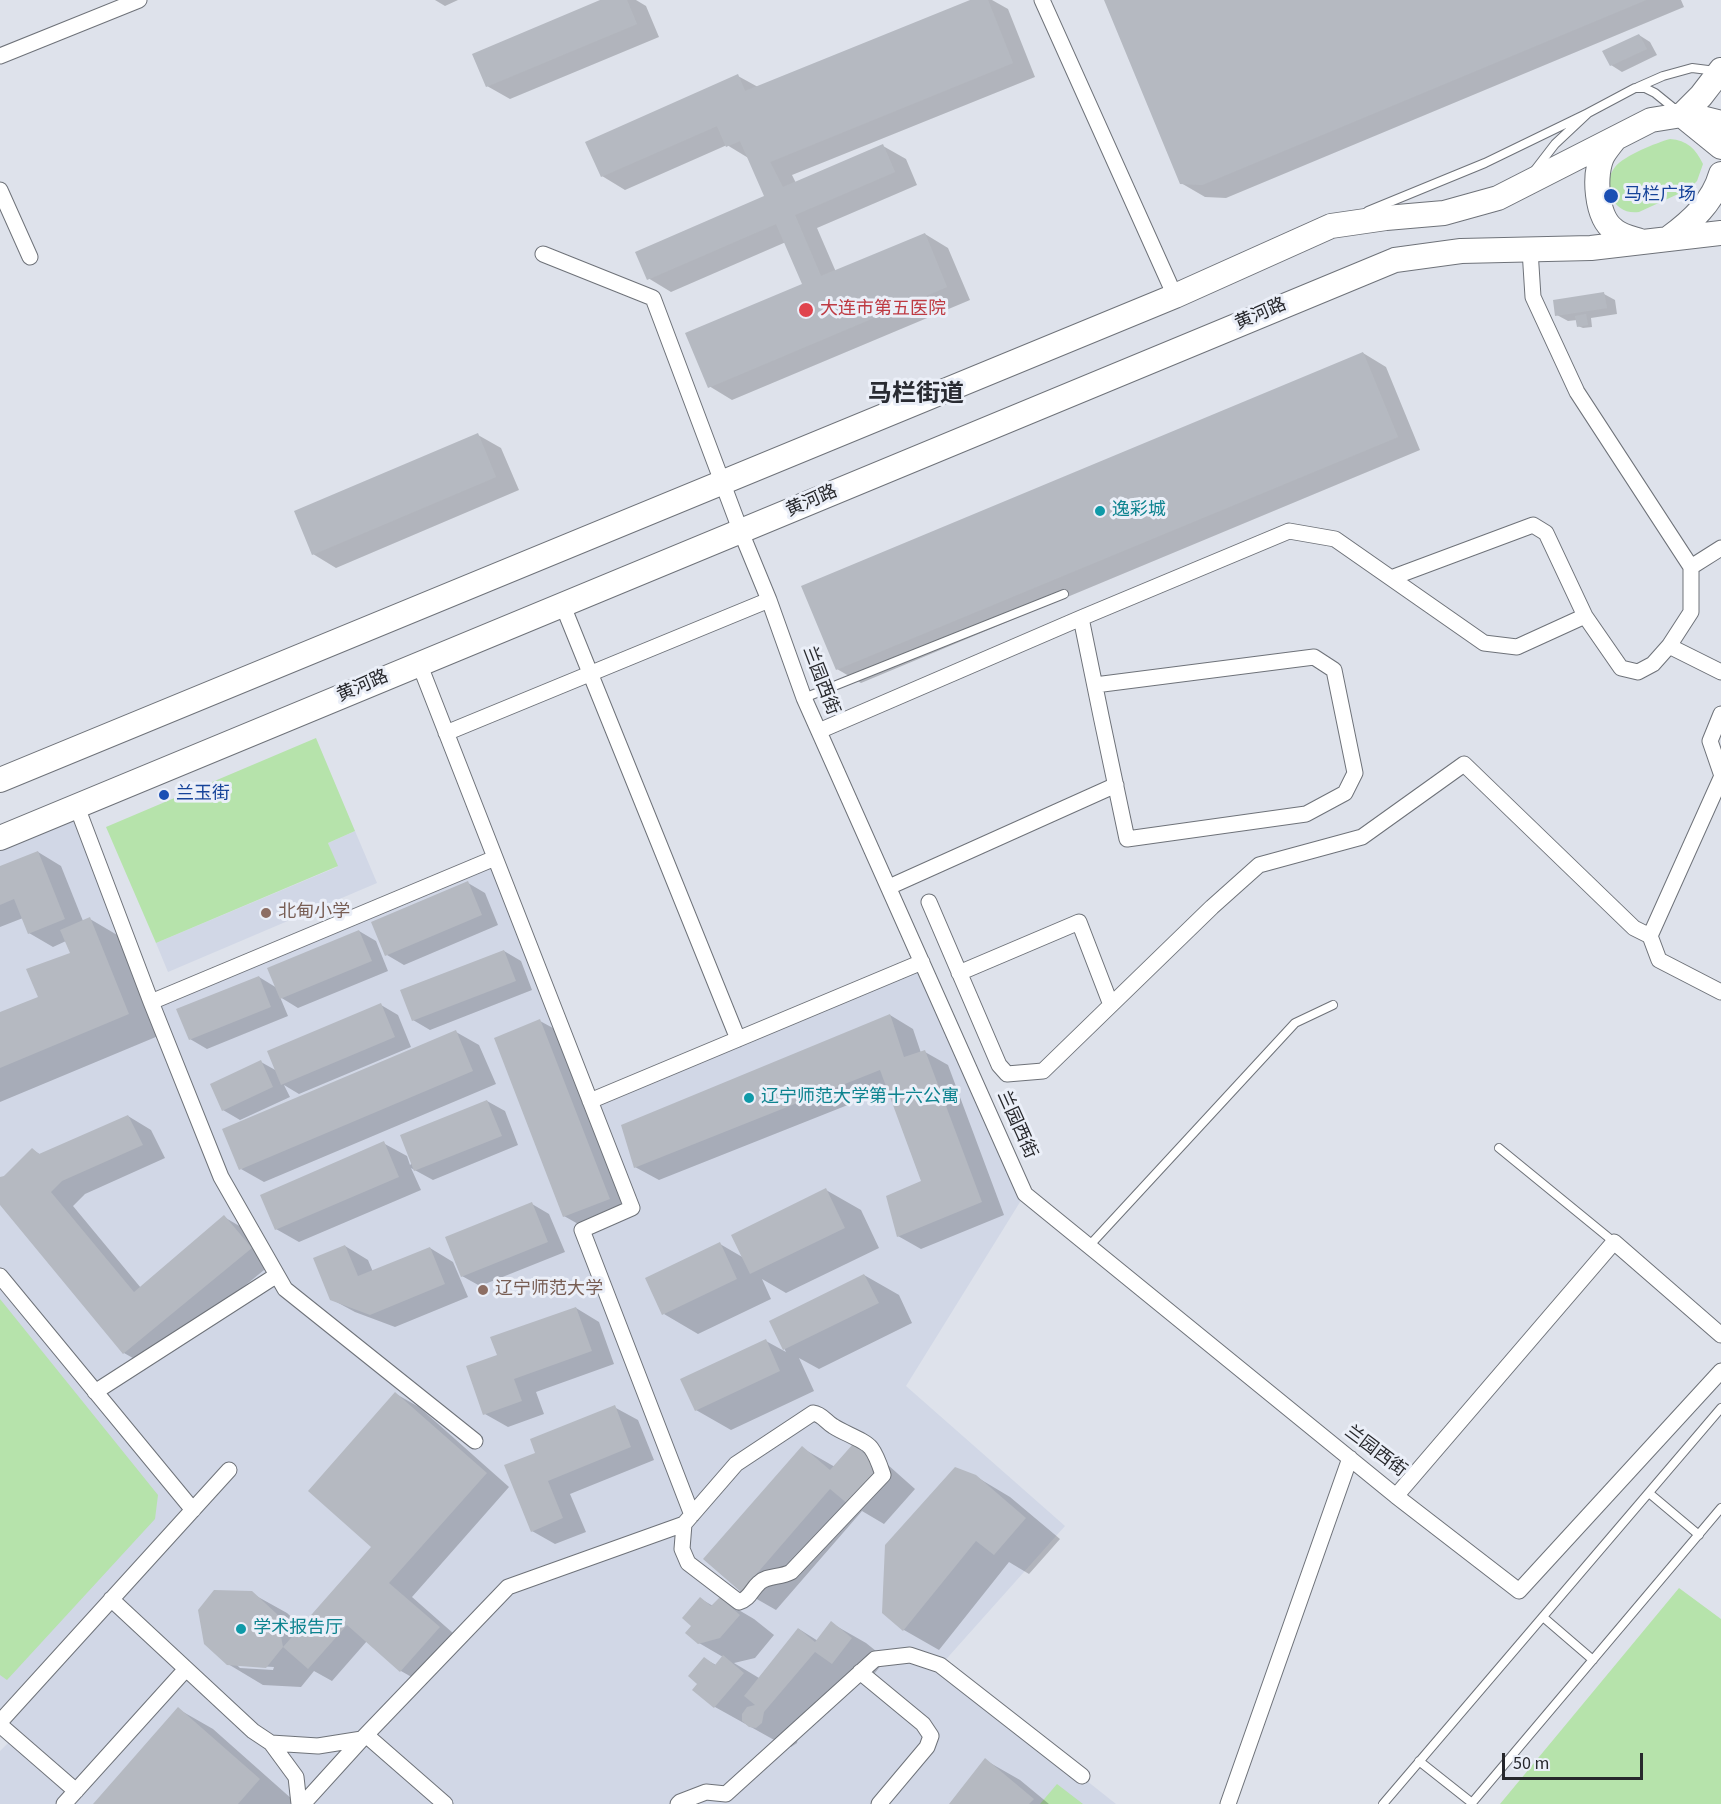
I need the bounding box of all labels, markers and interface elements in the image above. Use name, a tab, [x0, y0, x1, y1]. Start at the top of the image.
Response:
place label: 马栏广场	[1624, 185, 1696, 207]
marker: 马栏广场	[1602, 187, 1620, 205]
street label: 黄河路	[1232, 295, 1290, 335]
place label: 大连市第五医院	[820, 299, 946, 321]
marker: 大连市第五医院	[797, 301, 815, 319]
district label: 马栏街道	[868, 382, 964, 410]
street label: 黄河路	[783, 482, 841, 522]
place label: 逸彩城	[1112, 500, 1166, 522]
marker: 逸彩城	[1093, 504, 1107, 518]
street label: 兰园西街	[797, 644, 843, 718]
street label: 黄河路	[334, 667, 392, 707]
place label: 兰玉街	[176, 784, 230, 806]
marker: 兰玉街	[157, 788, 171, 802]
place label: 北甸小学	[278, 902, 350, 924]
marker: 北甸小学	[259, 906, 273, 920]
place label: 辽宁师范大学第十六公寓	[761, 1087, 959, 1109]
street label: 兰园西街	[991, 1088, 1041, 1162]
marker: 辽宁师范大学第十六公寓	[742, 1091, 756, 1105]
place label: 辽宁师范大学	[495, 1279, 603, 1301]
marker: 辽宁师范大学	[476, 1283, 490, 1297]
street label: 兰园西街	[1340, 1422, 1410, 1482]
place label: 学术报告厅	[253, 1618, 343, 1640]
marker: 学术报告厅	[234, 1622, 248, 1636]
scale bar	[1505, 1741, 1646, 1779]
text: 50 m	[1513, 1751, 1549, 1776]

